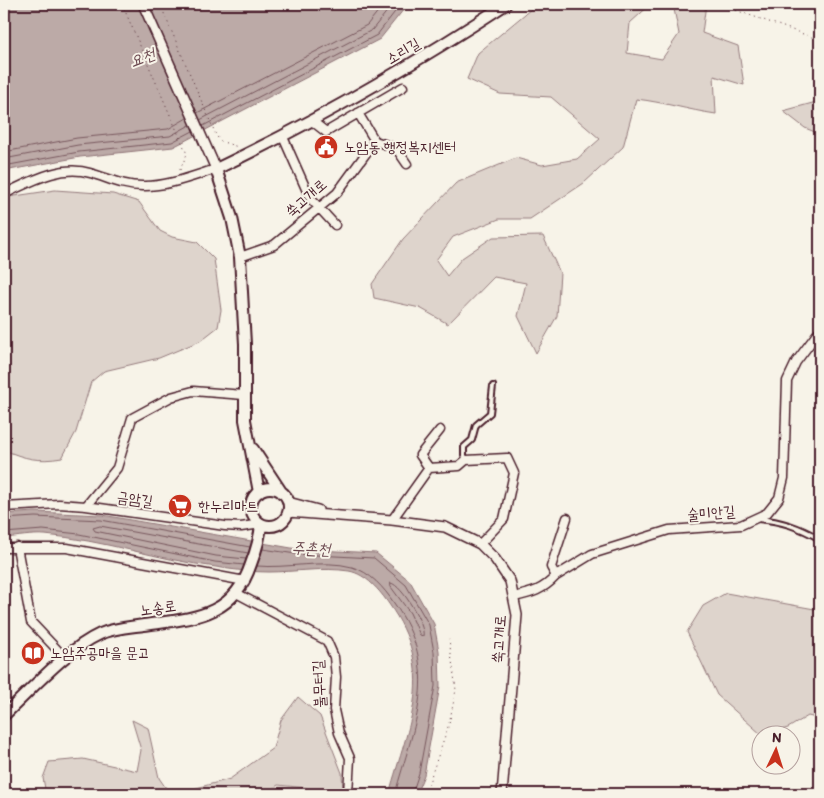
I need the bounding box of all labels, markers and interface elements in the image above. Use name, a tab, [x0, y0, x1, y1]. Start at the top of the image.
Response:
street label: 소리길	[383, 34, 423, 68]
water label: 요천	[127, 43, 160, 71]
public building icon: 노암동 행정복지센터	[313, 134, 339, 160]
place label: 노암동 행정복지센터	[344, 138, 456, 156]
street label: 쑥고개로	[282, 175, 330, 221]
street label: 금암길	[116, 488, 154, 510]
supermarket icon: 한누리마트	[167, 493, 193, 519]
place label: 한누리마트	[198, 497, 258, 515]
street label: 술미안길	[686, 502, 736, 524]
water label: 주촌천	[291, 538, 333, 559]
street label: 노송로	[139, 597, 177, 619]
street label: 쑥고개로	[488, 614, 510, 664]
library icon: 노암주공마을 문고	[20, 640, 46, 666]
place label: 노암주공마을 문고	[50, 644, 150, 662]
street label: 불무터길	[309, 659, 329, 709]
north arrow	[752, 726, 802, 776]
text: N	[772, 729, 782, 746]

